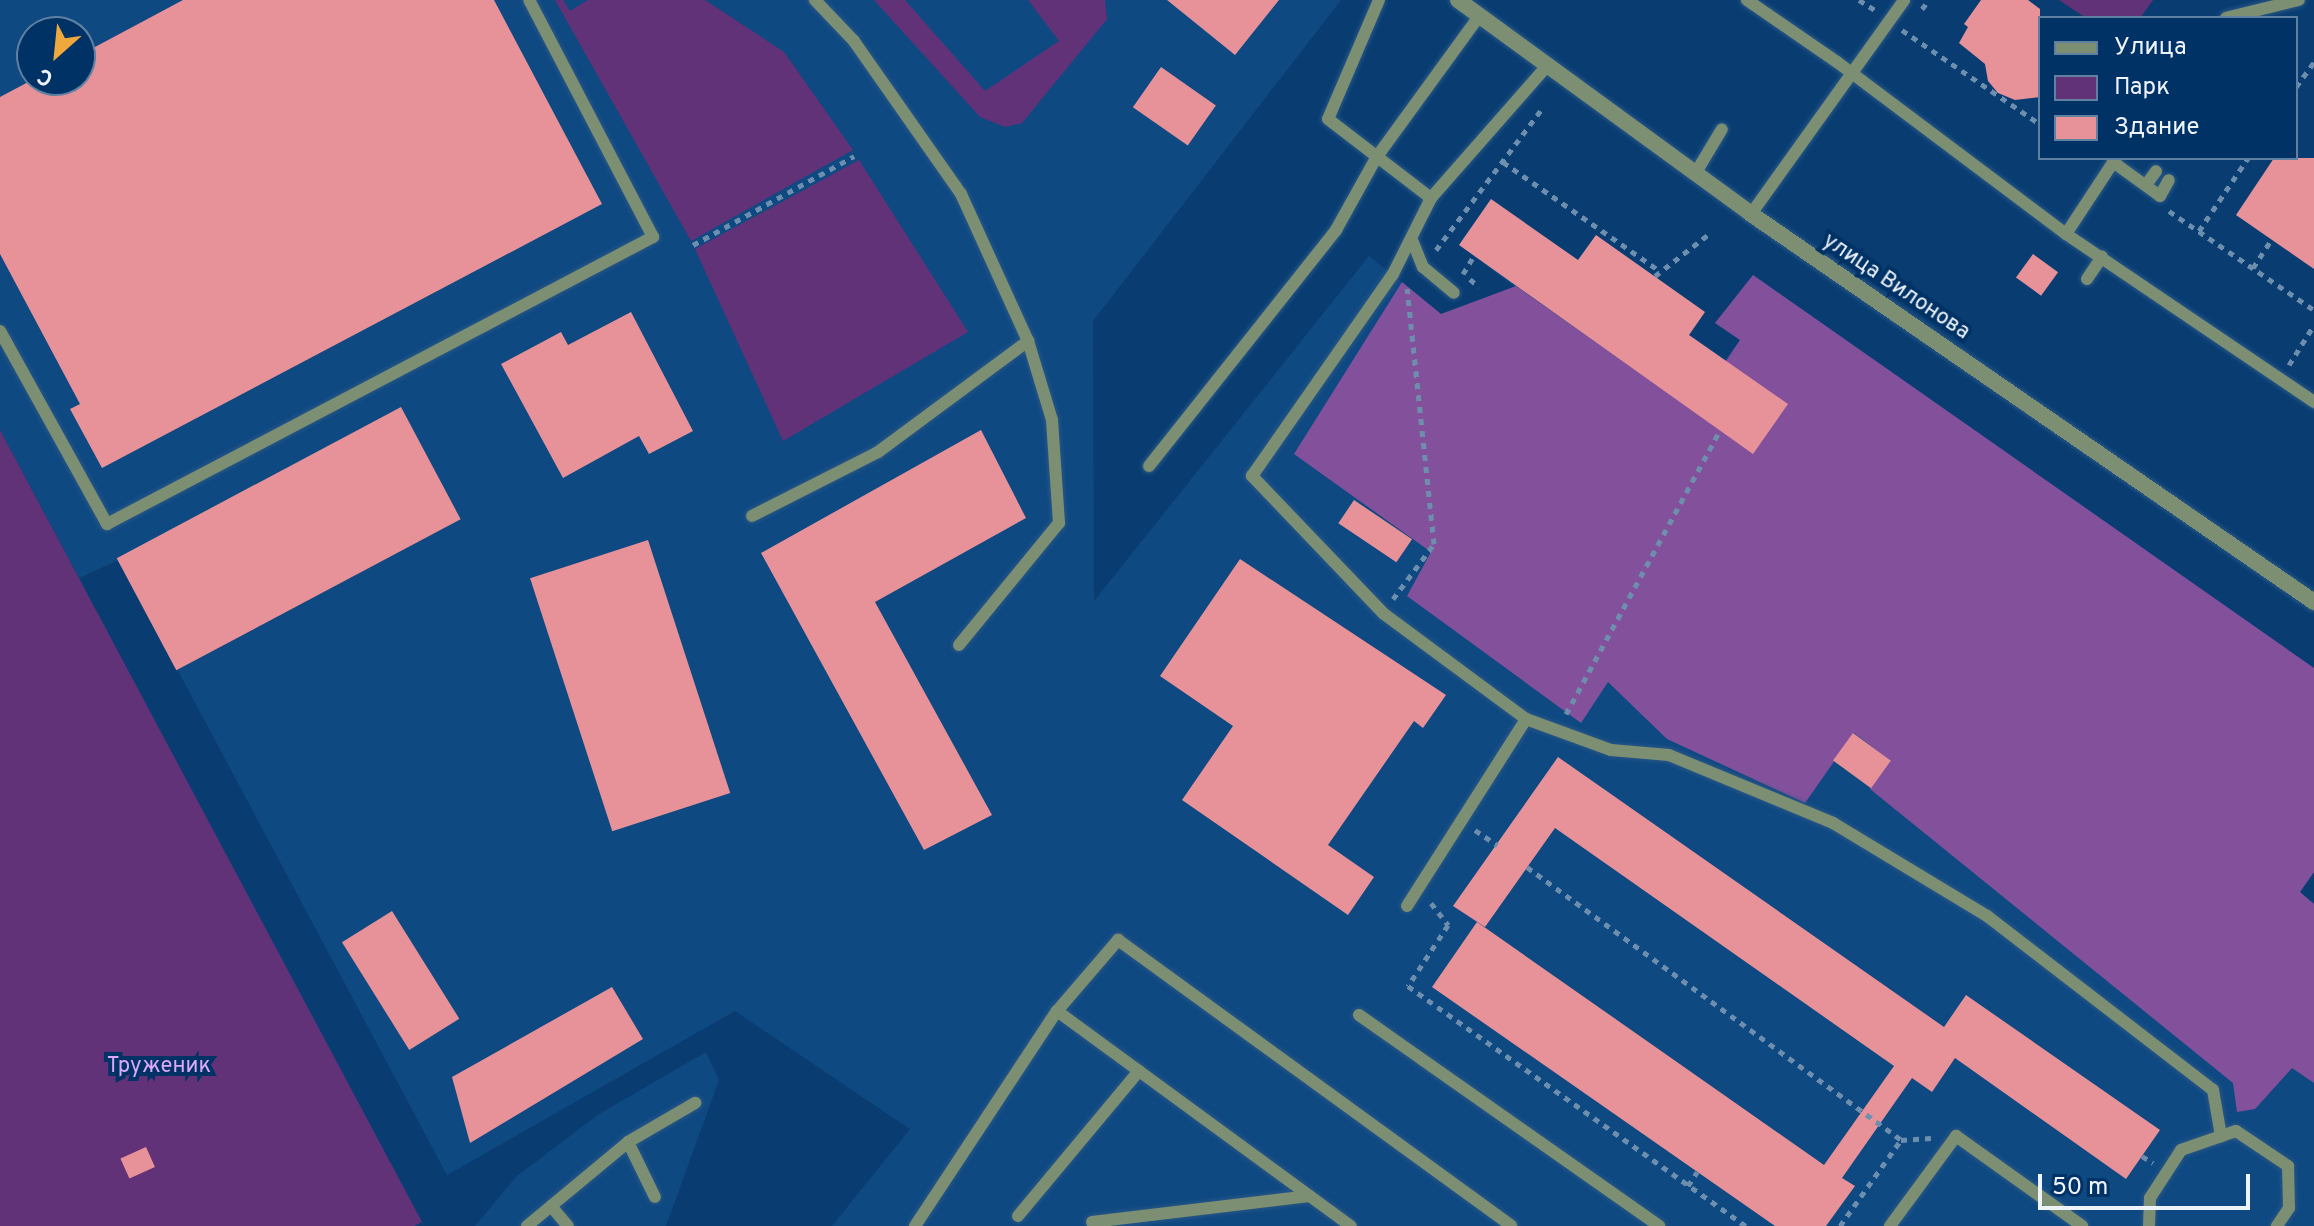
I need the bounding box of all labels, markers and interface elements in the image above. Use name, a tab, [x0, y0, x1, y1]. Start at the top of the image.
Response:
north arrow	[16, 16, 96, 96]
legend	[2038, 16, 2298, 160]
text: Улица	[2114, 33, 2187, 63]
text: С	[33, 61, 58, 91]
text: Парк	[2114, 73, 2170, 103]
text: Здание	[2114, 113, 2200, 143]
street label: улица Вилонова	[1818, 228, 1974, 346]
park label: Труженик	[107, 1054, 211, 1080]
scale bar	[2042, 1158, 2254, 1208]
text: 50 m	[2052, 1173, 2108, 1203]

